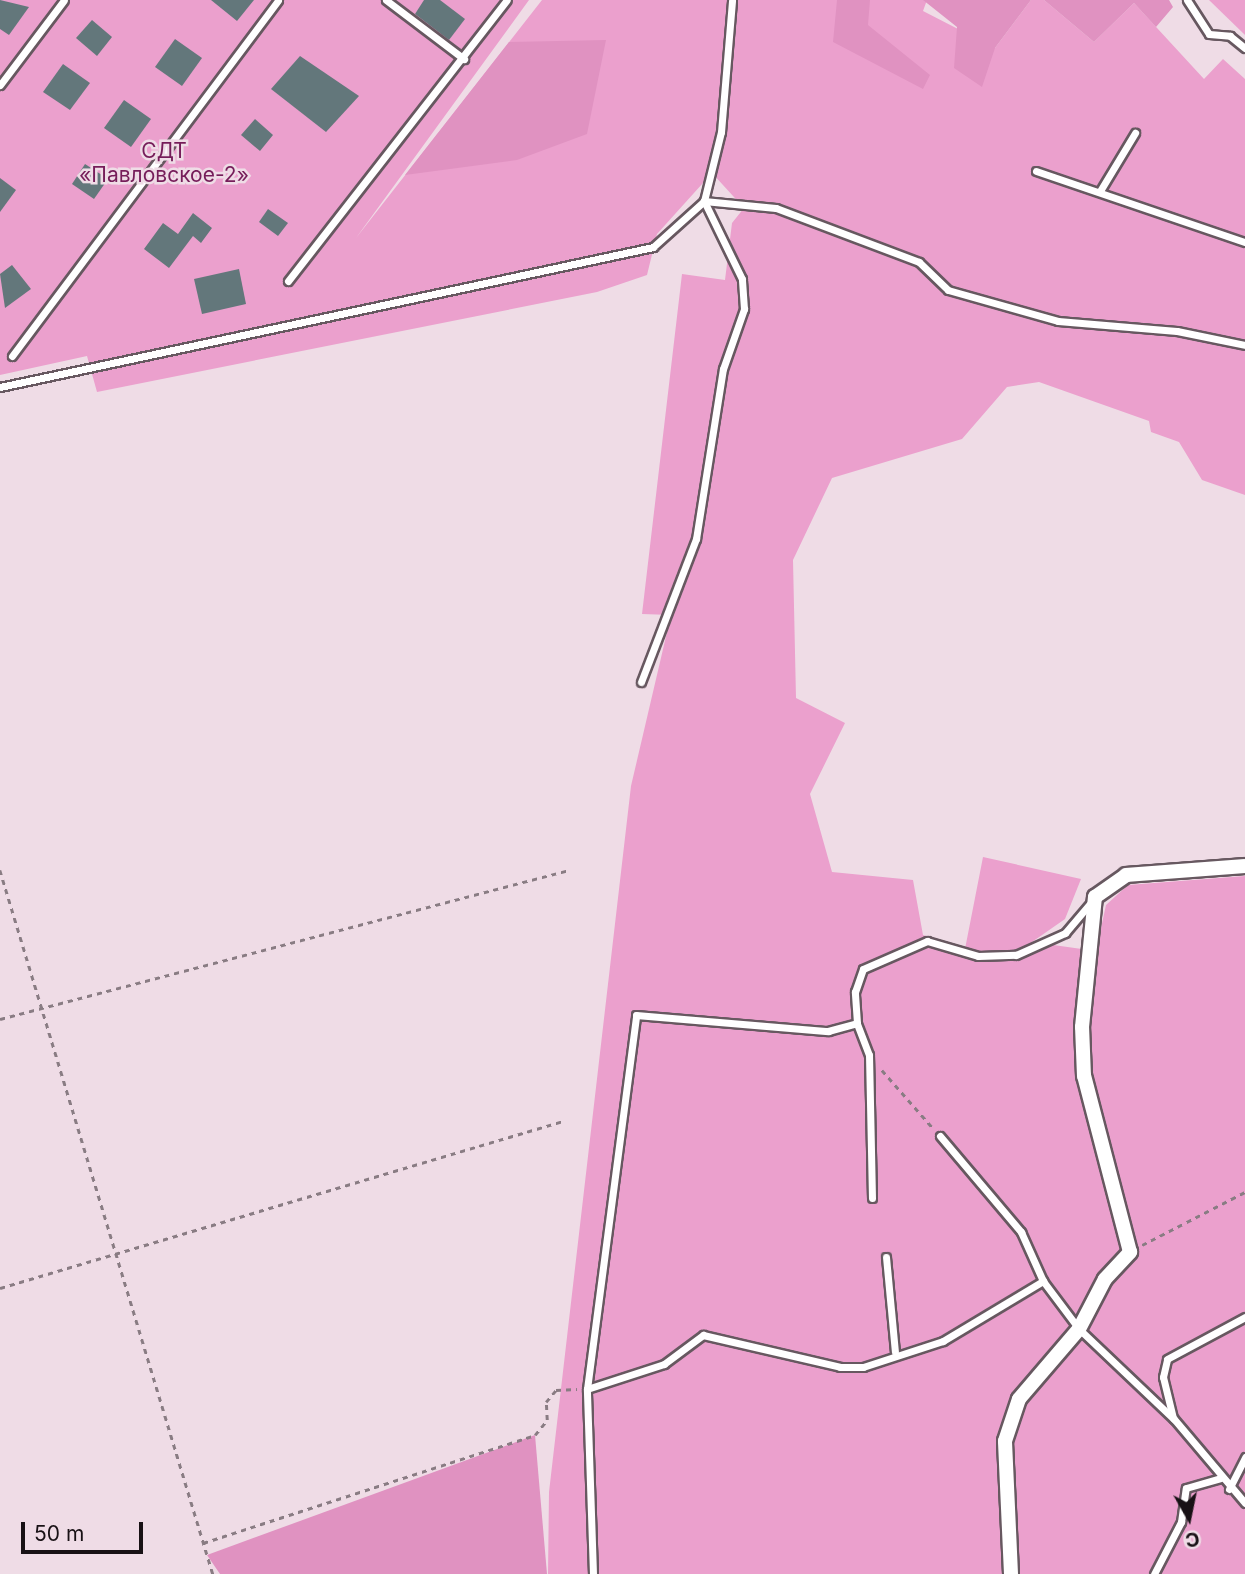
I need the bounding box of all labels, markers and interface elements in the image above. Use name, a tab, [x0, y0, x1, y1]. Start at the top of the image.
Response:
park label: СДТ «Павловское-2»	[79, 138, 249, 188]
north arrow	[1154, 1483, 1224, 1553]
scale bar	[24, 1508, 147, 1552]
text: 50 m	[34, 1521, 84, 1546]
text: С	[1184, 1527, 1201, 1552]

